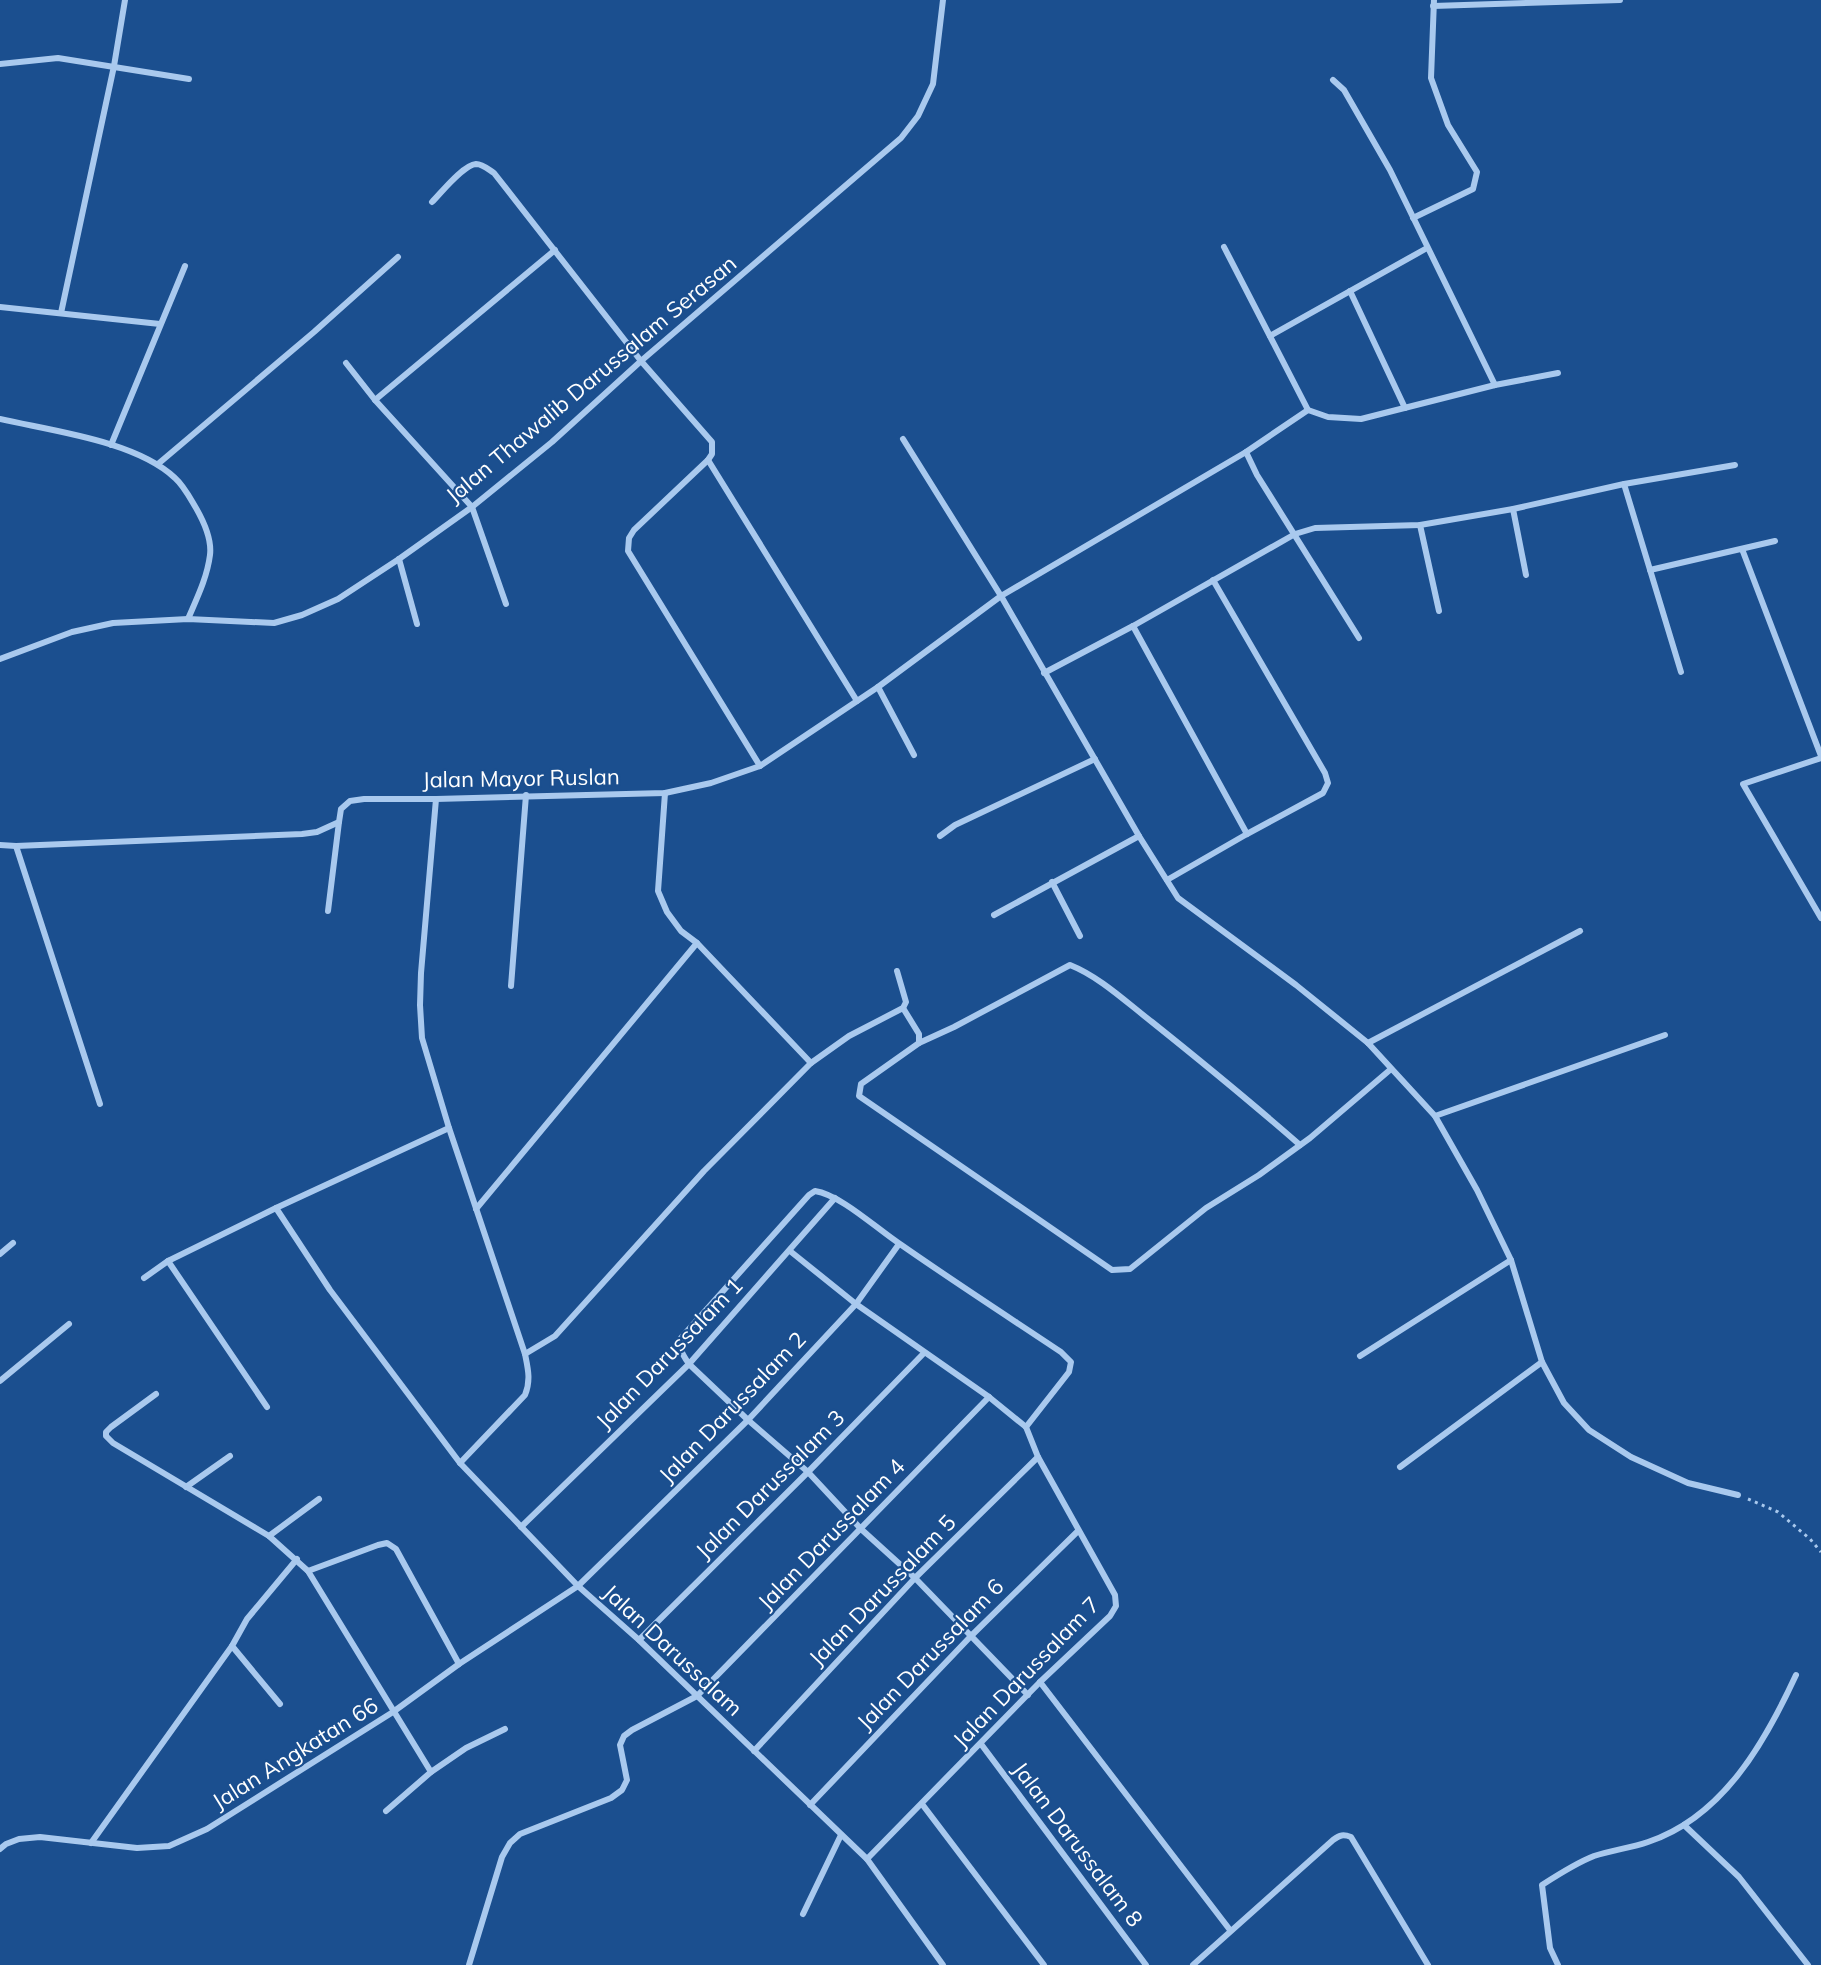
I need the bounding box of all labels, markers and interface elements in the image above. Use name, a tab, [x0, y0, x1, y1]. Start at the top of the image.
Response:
street label: Jalan Thawalib Darussalam Serasan	[440, 249, 742, 509]
street label: Jalan Mayor Ruslan	[422, 762, 620, 794]
street label: Jalan Darussalam 1	[590, 1272, 748, 1434]
street label: Jalan Darussalam 2	[653, 1326, 811, 1488]
street label: Jalan Darussalam 3	[690, 1404, 850, 1564]
street label: Jalan Darussalam 4	[752, 1453, 910, 1615]
street label: Jalan Darussalam 5	[803, 1509, 961, 1671]
street label: Jalan Darussalam 6	[851, 1573, 1009, 1735]
street label: Jalan Darussalam	[597, 1578, 749, 1722]
street label: Jalan Darussalam 7	[947, 1591, 1105, 1753]
street label: Jalan Angkatan 66	[207, 1691, 383, 1815]
street label: Jalan Darussalam 8	[1007, 1756, 1149, 1932]

